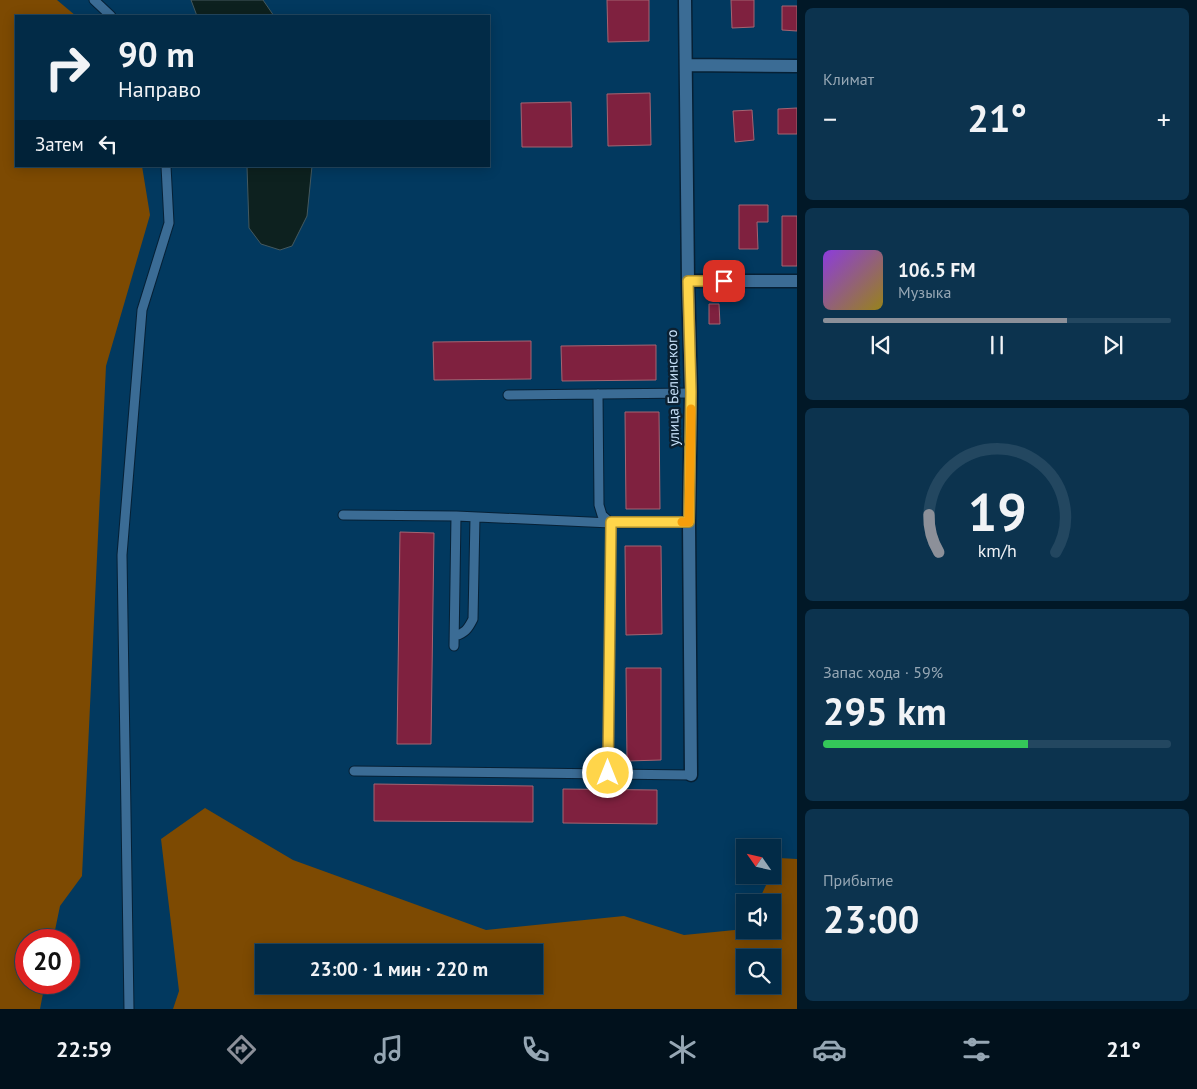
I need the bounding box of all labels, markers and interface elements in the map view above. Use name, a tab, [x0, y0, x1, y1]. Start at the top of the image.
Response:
text: 90 m	[118, 31, 195, 77]
icon: right	[35, 35, 100, 100]
text: Климат	[823, 69, 874, 89]
text: Направо	[118, 75, 201, 103]
text: 21°	[967, 93, 1027, 142]
text: −	[823, 100, 837, 137]
text: +	[1157, 100, 1171, 137]
icon: left	[94, 130, 122, 158]
text: Затем	[35, 132, 84, 156]
text: 106.5 FM	[898, 258, 975, 282]
pin	[703, 260, 745, 302]
icon: arrive	[710, 267, 738, 295]
text: Музыка	[898, 282, 951, 302]
street label: улица Белинского	[662, 330, 683, 447]
icon: previous	[867, 331, 895, 359]
icon: pause	[983, 331, 1011, 359]
icon: next	[1099, 331, 1127, 359]
text: 19	[968, 478, 1026, 545]
text: km/h	[977, 539, 1017, 562]
text: Запас хода · 59%	[823, 662, 943, 682]
text: 295 km	[823, 686, 947, 735]
position arrow	[581, 746, 633, 798]
north arrow	[736, 839, 781, 884]
map controls	[736, 839, 781, 994]
text: Прибытие	[823, 870, 893, 890]
button: sound	[736, 894, 781, 939]
text: 23:00	[823, 894, 919, 943]
speed limit sign: 20	[15, 929, 80, 994]
button: search	[736, 949, 781, 994]
text: 23:00 · 1 мин · 220 m	[310, 957, 488, 981]
icon: directions	[224, 1032, 259, 1067]
icon: music	[371, 1032, 406, 1067]
icon: phone	[518, 1032, 553, 1067]
icon: climate	[665, 1032, 700, 1067]
icon: car	[812, 1032, 847, 1067]
icon: filters	[959, 1032, 994, 1067]
text: 22:59	[56, 1035, 112, 1063]
text: 21°	[1106, 1035, 1141, 1063]

